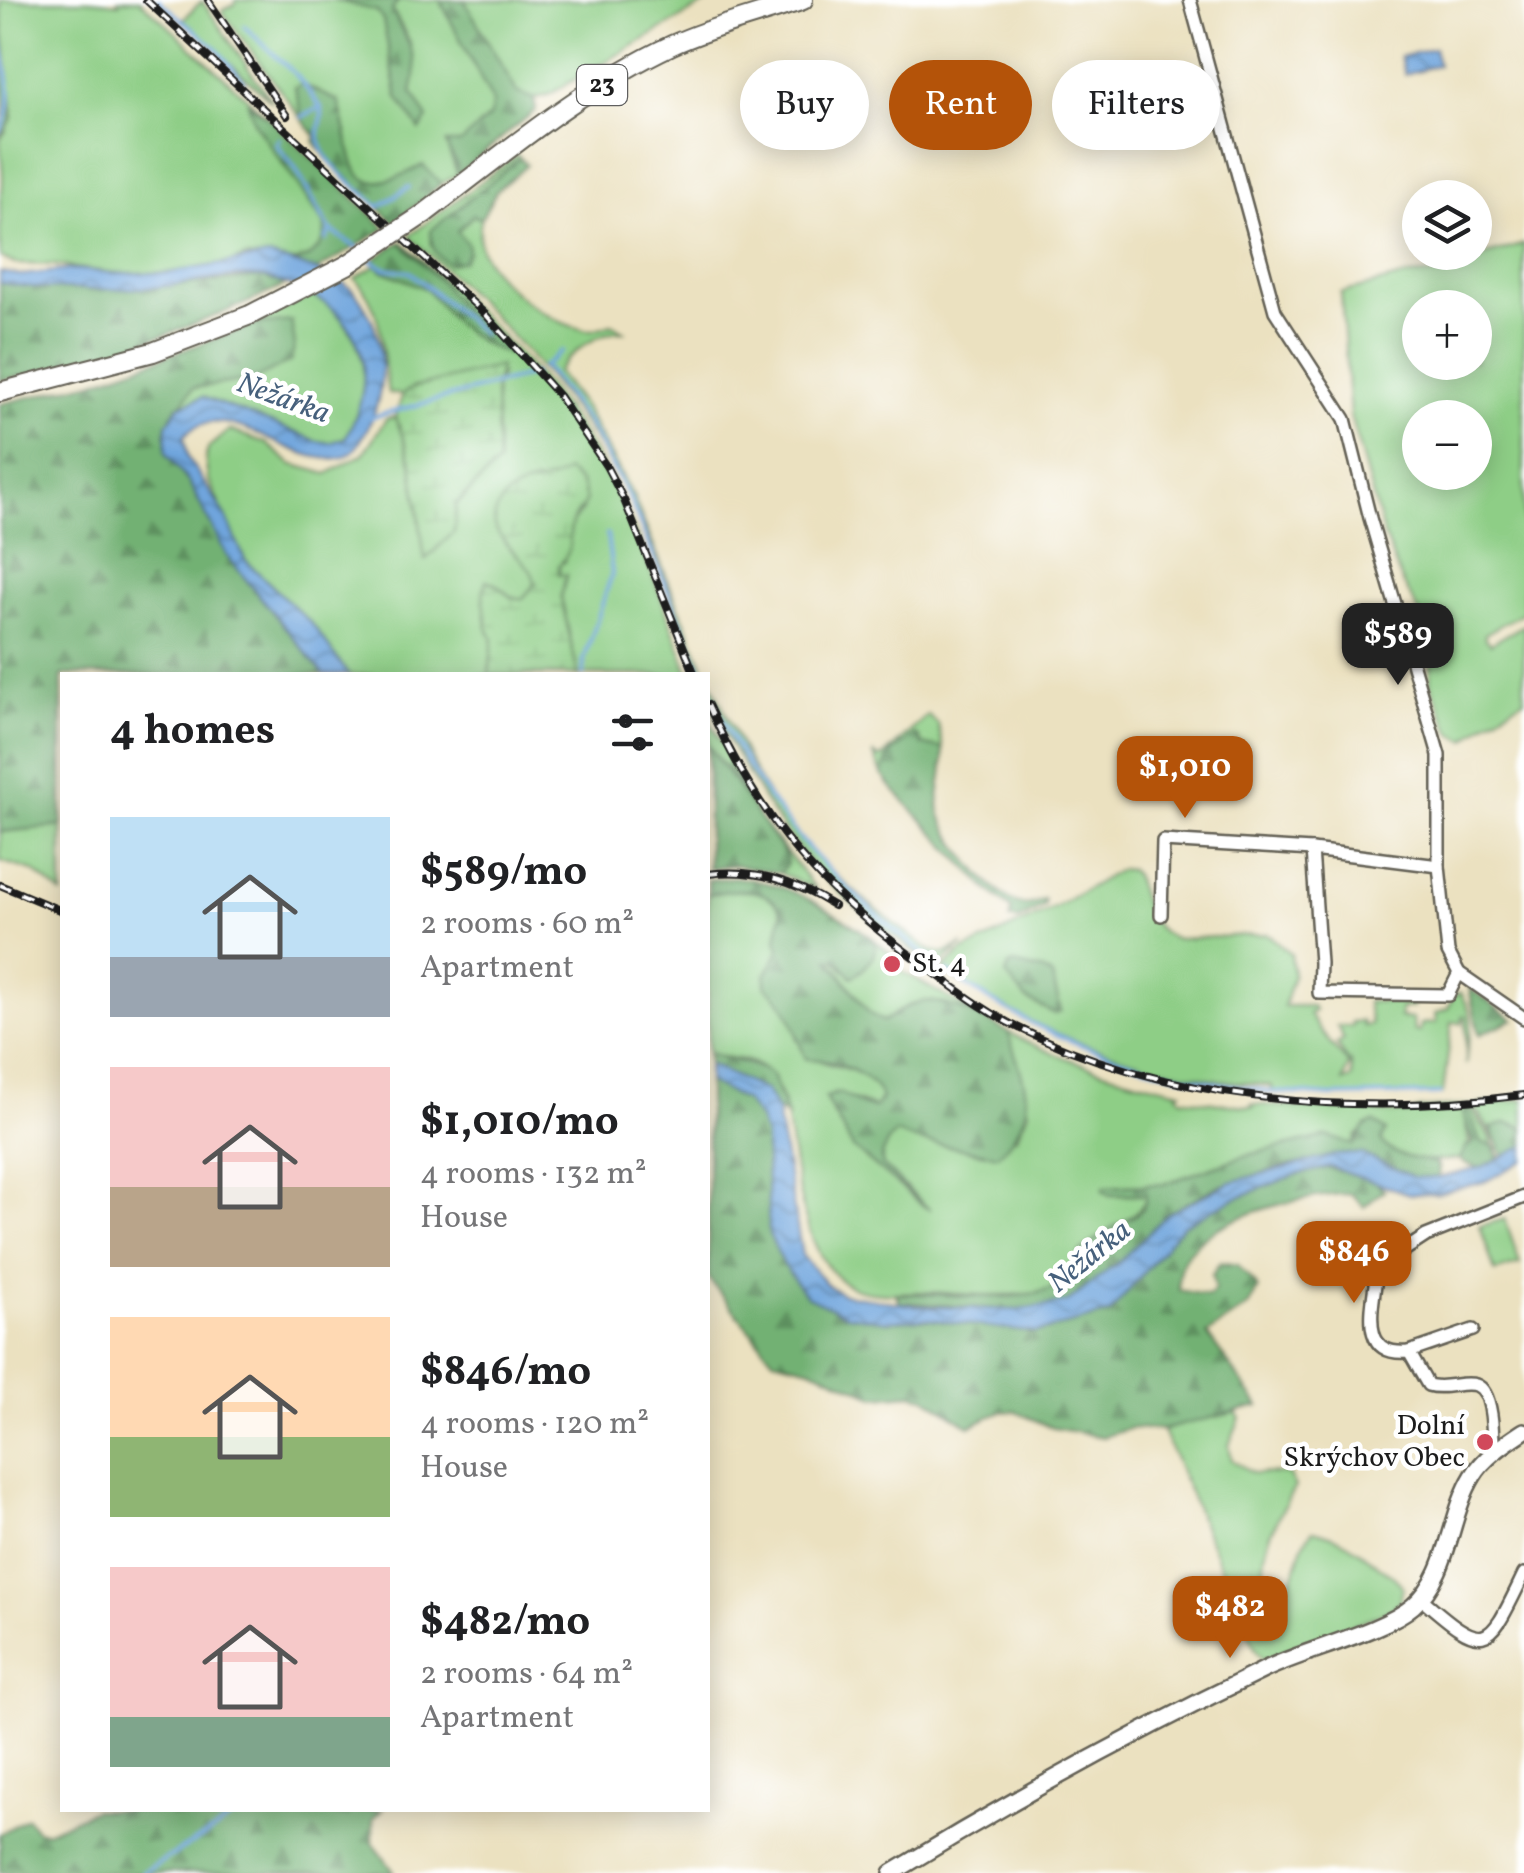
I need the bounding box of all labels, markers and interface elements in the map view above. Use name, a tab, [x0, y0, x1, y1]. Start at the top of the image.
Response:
chip: Buy	[740, 60, 869, 150]
chip: Rent	[889, 60, 1032, 150]
chip: Filters	[1052, 60, 1220, 150]
road number: 23	[577, 65, 627, 105]
map controls	[1402, 180, 1492, 490]
button: layers	[1402, 180, 1492, 270]
button: +	[1402, 290, 1492, 380]
water label: Nežárka	[231, 363, 335, 435]
button: −	[1402, 400, 1492, 490]
pin: $589	[1339, 603, 1457, 688]
text: $589	[1364, 613, 1432, 657]
text: 4 homes	[110, 703, 275, 762]
icon: filters	[605, 705, 660, 760]
pin: $1,010	[1104, 736, 1266, 821]
text: $1,010	[1139, 746, 1231, 790]
text: $589/mo	[420, 844, 587, 903]
icon: home	[190, 857, 310, 977]
text: 2 rooms · 60 m²	[420, 903, 634, 947]
place label: St. 4	[912, 945, 966, 984]
text: Apartment	[420, 947, 574, 991]
marker: St. 4	[881, 953, 903, 975]
text: $1,010/mo	[420, 1094, 619, 1153]
icon: home	[190, 1107, 310, 1227]
text: 4 rooms · 132 m²	[420, 1153, 647, 1197]
text: House	[420, 1197, 508, 1241]
water label: Nežárka	[1039, 1210, 1141, 1304]
pin: $846	[1295, 1221, 1413, 1306]
text: $846	[1318, 1231, 1390, 1275]
text: $846/mo	[420, 1344, 591, 1403]
icon: home	[190, 1357, 310, 1477]
text: 4 rooms · 120 m²	[420, 1403, 649, 1447]
place label: Dolní Skrýchov Obec	[1283, 1407, 1466, 1478]
marker: Dolní Skrýchov Obec	[1474, 1431, 1496, 1453]
text: House	[420, 1447, 508, 1491]
pin: $482	[1171, 1576, 1289, 1661]
text: $482	[1195, 1586, 1265, 1630]
text: $482/mo	[420, 1594, 590, 1653]
icon: home	[190, 1607, 310, 1727]
text: 2 rooms · 64 m²	[420, 1653, 633, 1697]
text: Apartment	[420, 1697, 574, 1741]

